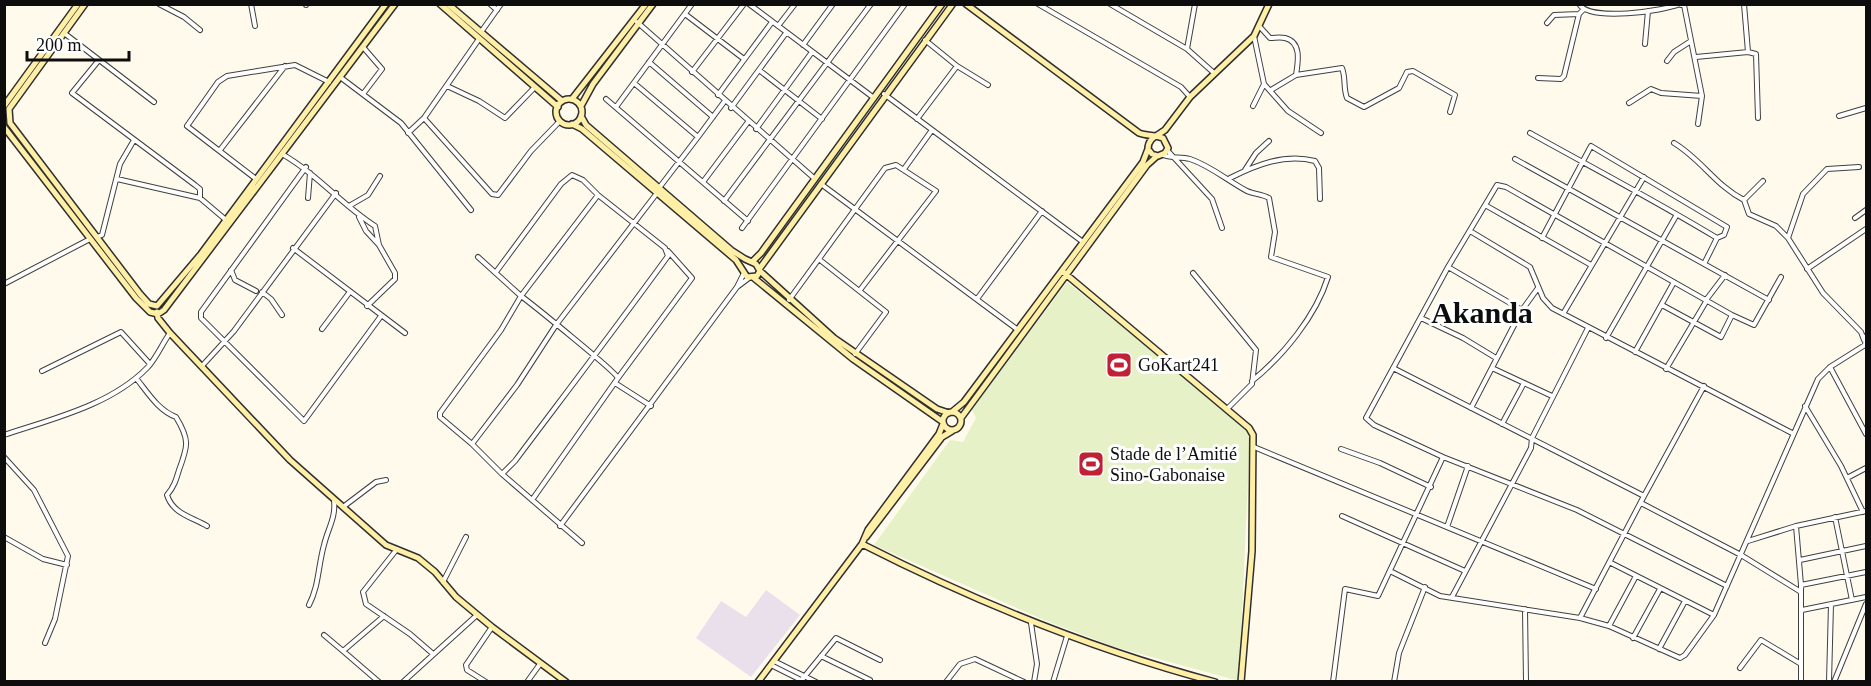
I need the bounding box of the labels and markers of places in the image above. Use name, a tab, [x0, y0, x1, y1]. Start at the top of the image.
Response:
sports icon: GoKart241	[1104, 350, 1134, 380]
place label: GoKart241	[1138, 355, 1219, 375]
place label: Stade de l’Amitié Sino-Gabonaise	[1110, 444, 1237, 485]
sports icon: Stade de l’Amitié Sino-Gabonaise	[1076, 449, 1106, 479]

